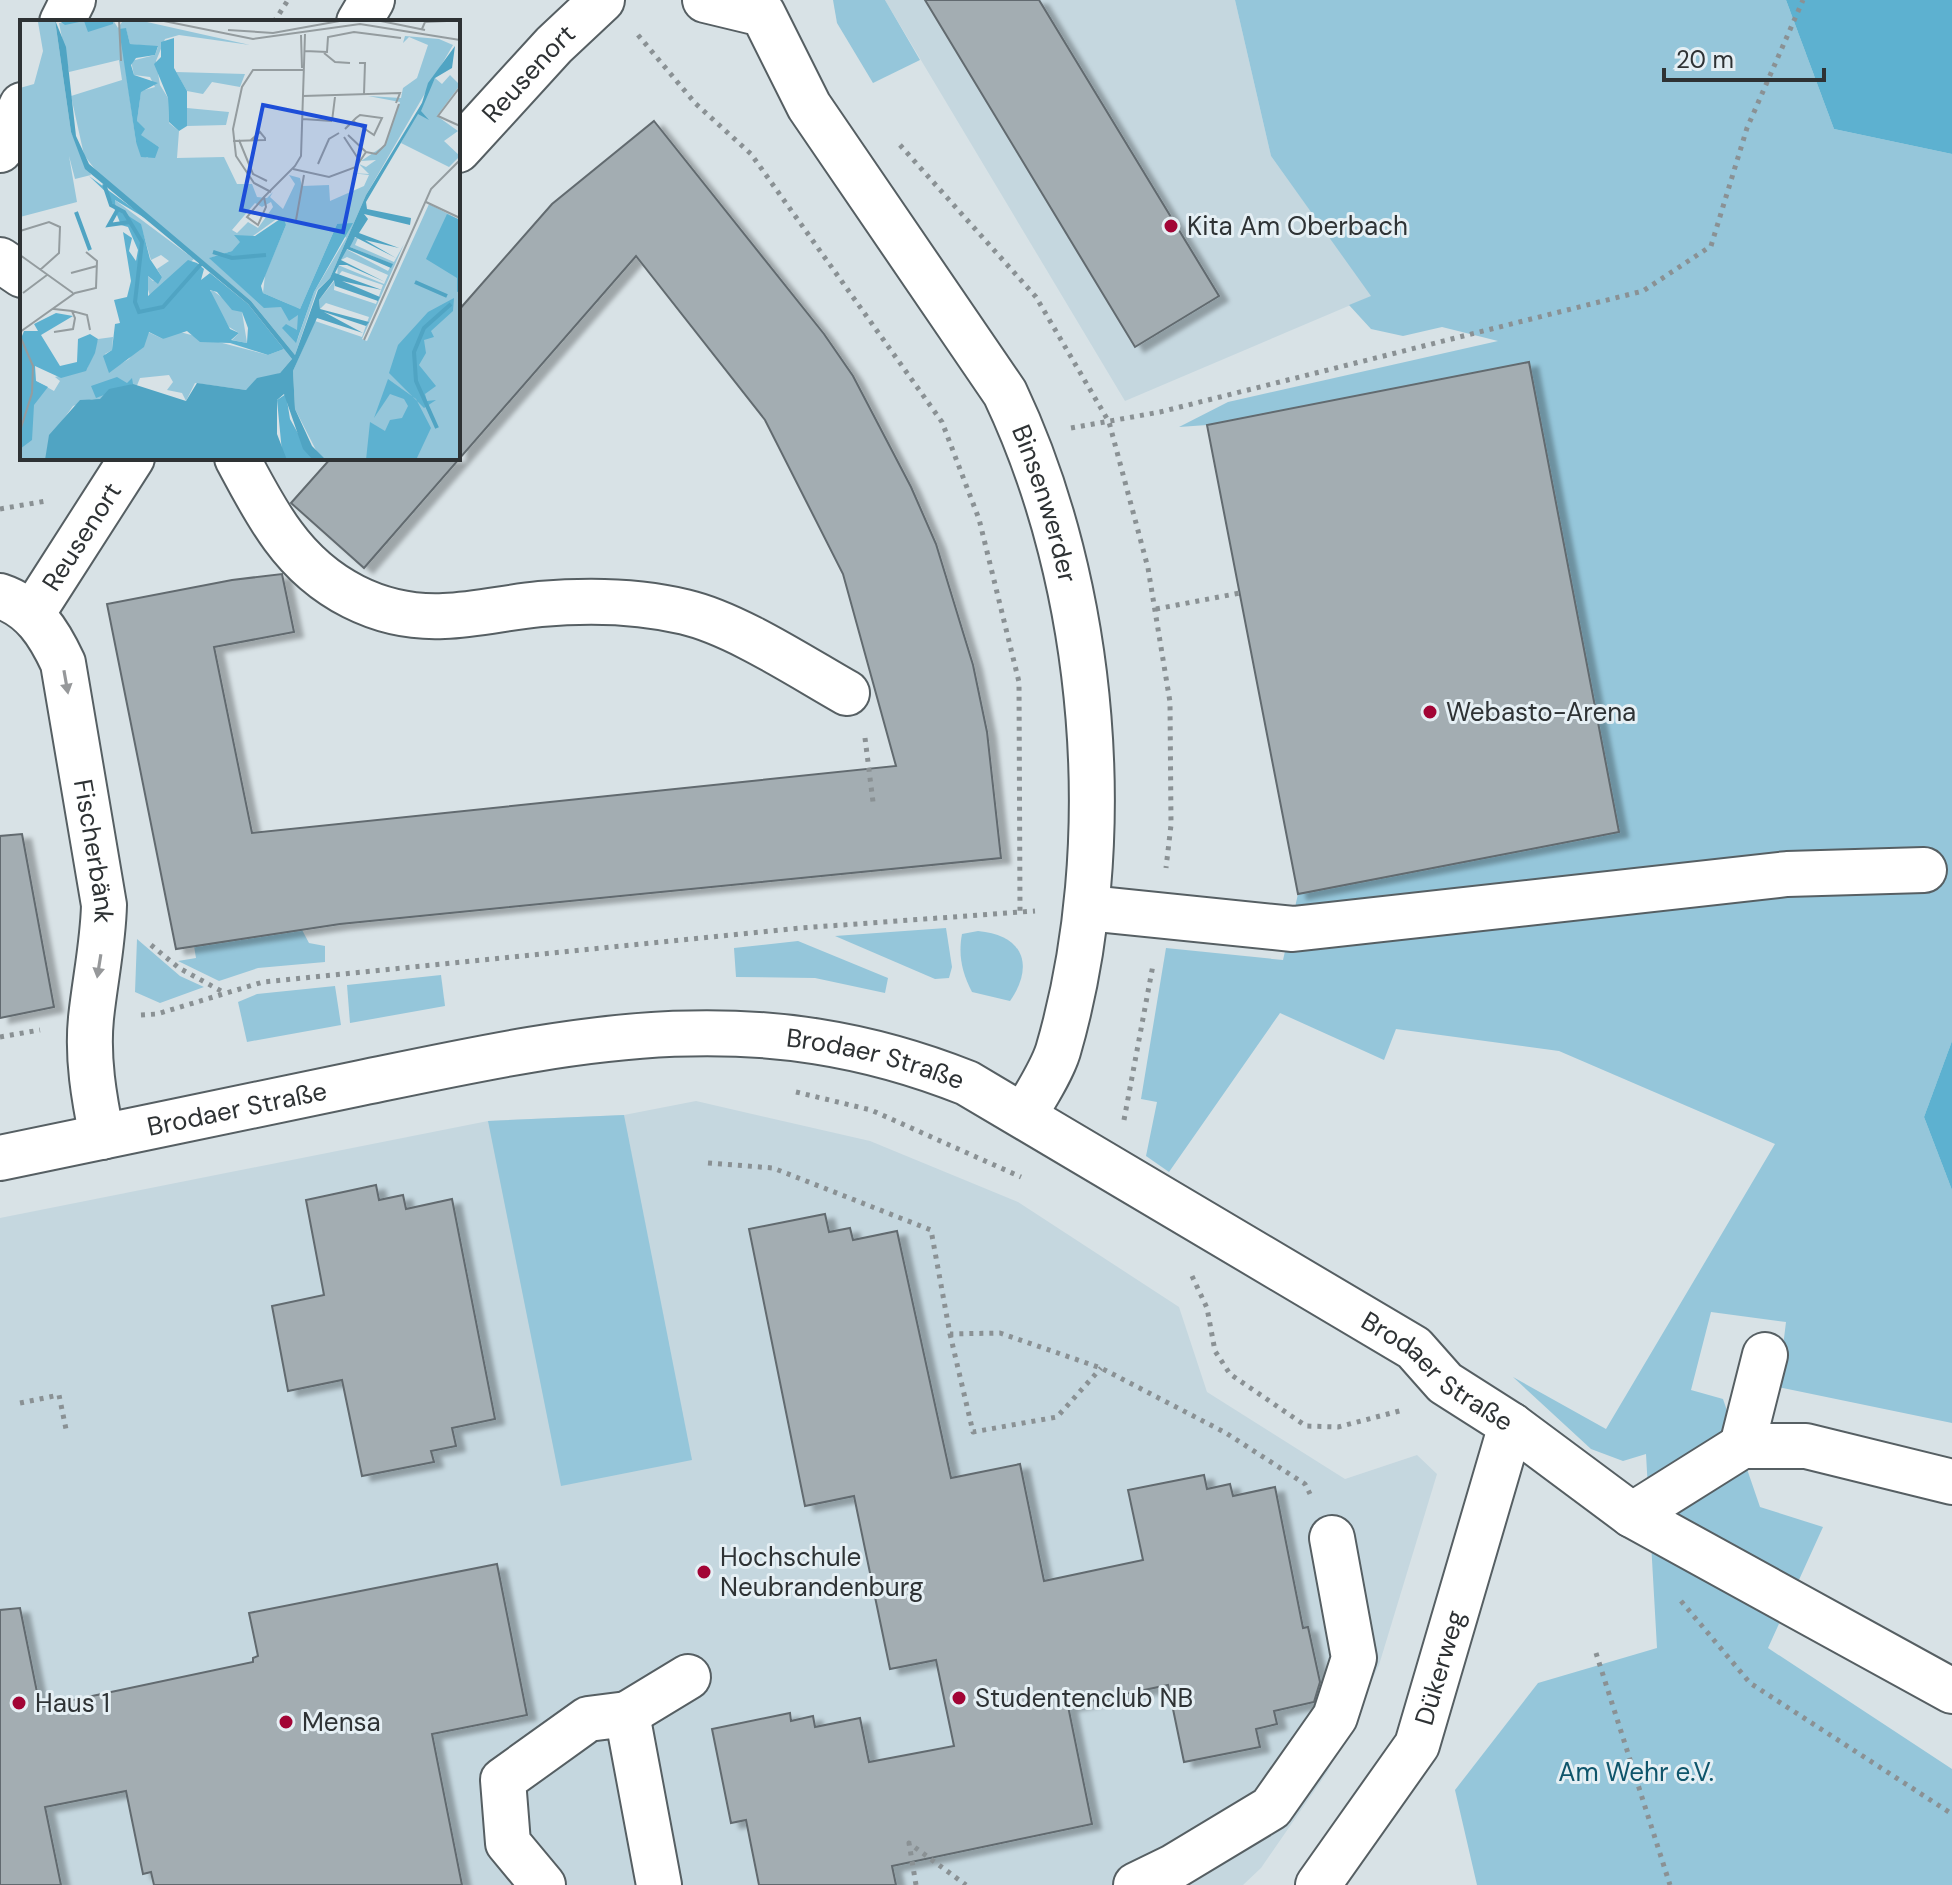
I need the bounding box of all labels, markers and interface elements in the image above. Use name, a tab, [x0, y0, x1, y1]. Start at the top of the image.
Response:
street label: Reusenort	[474, 17, 582, 130]
inset map	[20, 20, 460, 460]
scale bar	[1664, 32, 1824, 82]
text: 20 m	[1676, 44, 1734, 75]
place label: Kita Am Oberbach	[1187, 209, 1408, 243]
marker: Kita Am Oberbach	[1162, 217, 1180, 235]
street label: Binsenwerder	[1004, 420, 1085, 586]
street label: Reusenort	[34, 476, 129, 597]
one-way arrow	[61, 670, 73, 695]
place label: Webasto-Arena	[1446, 695, 1636, 729]
marker: Webasto-Arena	[1421, 703, 1439, 721]
street label: Fischerbänk	[66, 777, 122, 925]
one-way arrow	[93, 954, 105, 979]
street label: Brodaer Straße	[784, 1020, 969, 1097]
street label: Brodaer Straße	[144, 1074, 330, 1144]
street label: Brodaer Straße	[1355, 1304, 1520, 1439]
place label: Hochschule Neubrandenburg	[720, 1540, 924, 1604]
marker: Hochschule Neubrandenburg	[695, 1563, 713, 1581]
street label: Dükerweg	[1407, 1606, 1473, 1729]
place label: Studentenclub NB	[975, 1681, 1193, 1715]
place label: Haus 1	[35, 1686, 110, 1720]
marker: Studentenclub NB	[950, 1689, 968, 1707]
marker: Haus 1	[10, 1694, 28, 1712]
place label: Mensa	[302, 1705, 381, 1739]
marker: Mensa	[277, 1713, 295, 1731]
park label: Am Wehr e.V.	[1558, 1755, 1714, 1789]

